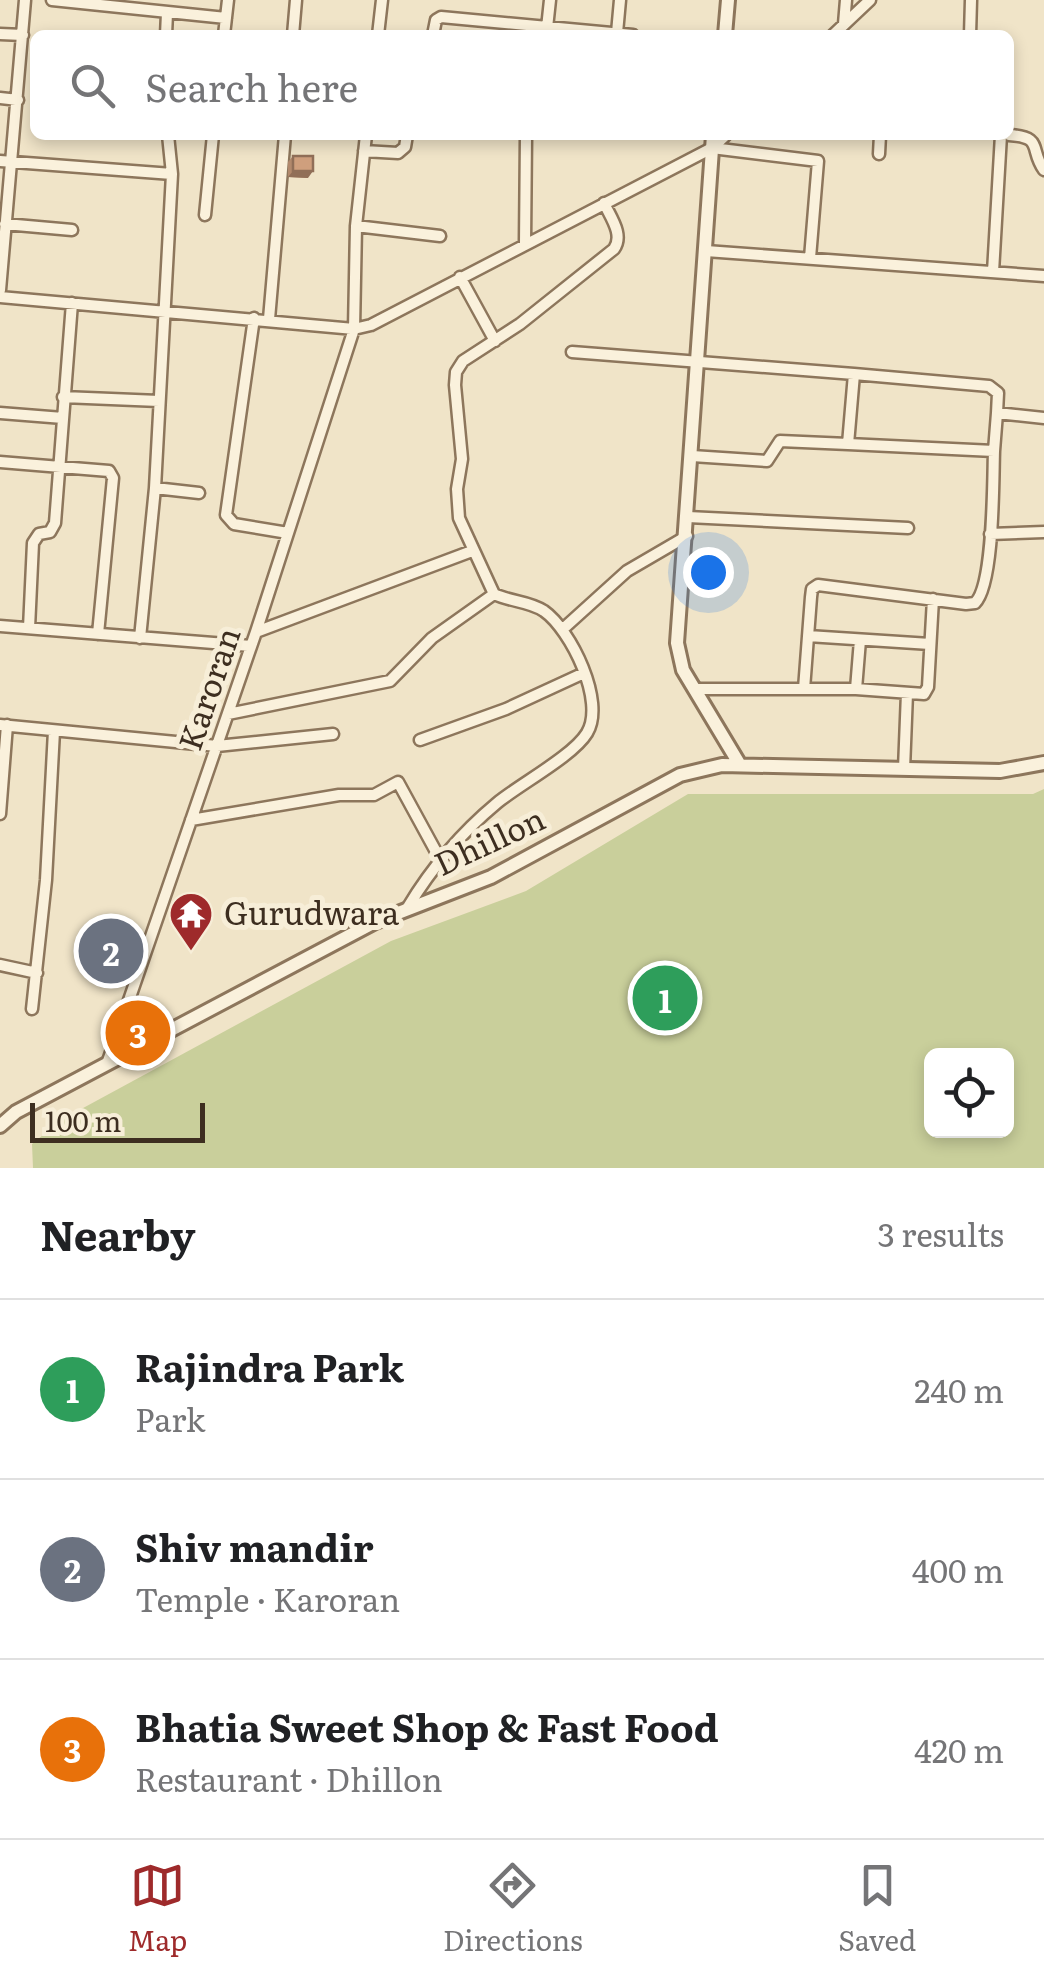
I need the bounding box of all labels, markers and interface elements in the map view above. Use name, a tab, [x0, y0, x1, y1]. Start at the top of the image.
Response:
search box	[30, 30, 1014, 140]
text: Search here	[145, 57, 358, 114]
icon: search	[65, 58, 120, 113]
your location	[683, 547, 734, 598]
street label: Karoran	[164, 620, 251, 756]
street label: Dhillon	[426, 793, 552, 886]
place label: Gurudwara	[224, 887, 400, 935]
temple icon: Gurudwara	[168, 891, 214, 952]
pin: 2	[78, 914, 144, 988]
pin: 1	[632, 960, 698, 1036]
pin: 3	[106, 996, 170, 1070]
map controls	[924, 1048, 1014, 1138]
button: locate	[924, 1048, 1014, 1138]
scale bar	[30, 1098, 205, 1142]
text: 100 m	[45, 1099, 122, 1141]
text: Nearby	[40, 1202, 196, 1264]
text: 3 results	[878, 1209, 1004, 1257]
text: Rajindra Park	[135, 1337, 404, 1394]
text: 1	[66, 1365, 79, 1413]
text: 240 m	[914, 1365, 1004, 1413]
text: Park	[135, 1394, 205, 1442]
text: Shiv mandir	[135, 1517, 374, 1574]
text: 2	[64, 1545, 81, 1593]
text: 400 m	[912, 1545, 1004, 1593]
text: Temple · Karoran	[135, 1574, 400, 1622]
text: Bhatia Sweet Shop & Fast Food	[135, 1697, 719, 1754]
text: 3	[64, 1725, 81, 1773]
text: 420 m	[914, 1725, 1004, 1773]
text: Restaurant · Dhillon	[135, 1754, 443, 1802]
tab: Map	[128, 1858, 187, 1960]
tab: Directions	[443, 1858, 583, 1960]
tab: Saved	[838, 1858, 916, 1960]

